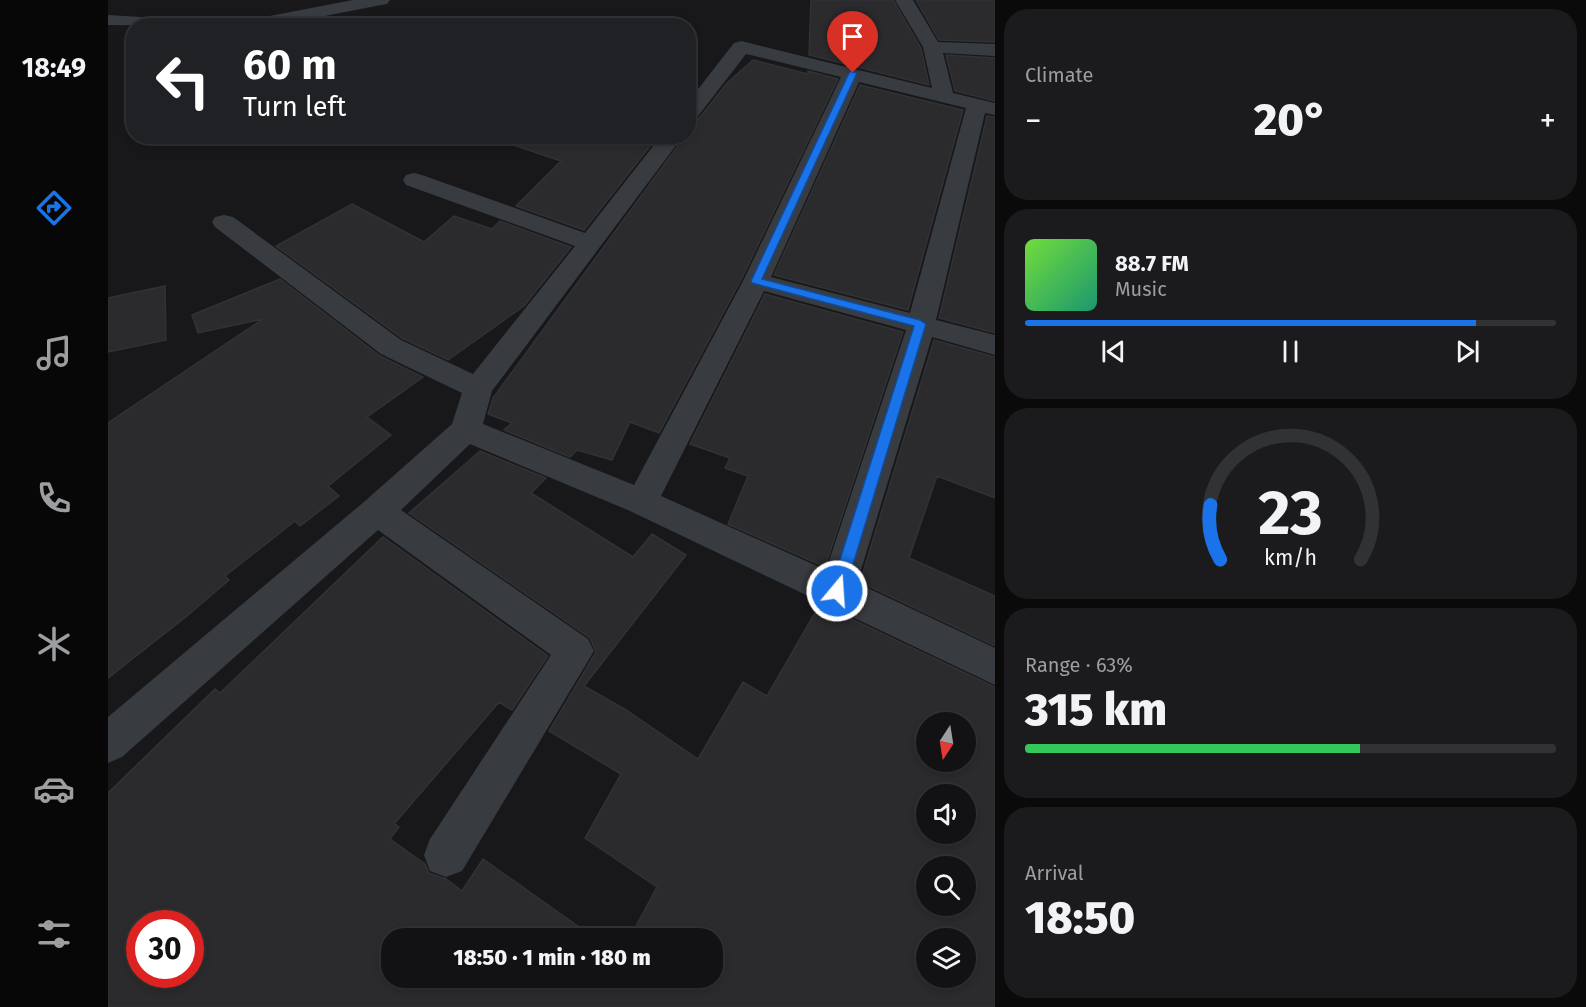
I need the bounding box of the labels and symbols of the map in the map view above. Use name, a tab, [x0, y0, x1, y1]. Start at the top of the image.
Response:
pin	[827, 11, 878, 73]
position arrow	[805, 559, 869, 623]
north arrow	[916, 712, 976, 772]
speed limit sign: 30	[126, 910, 204, 988]

